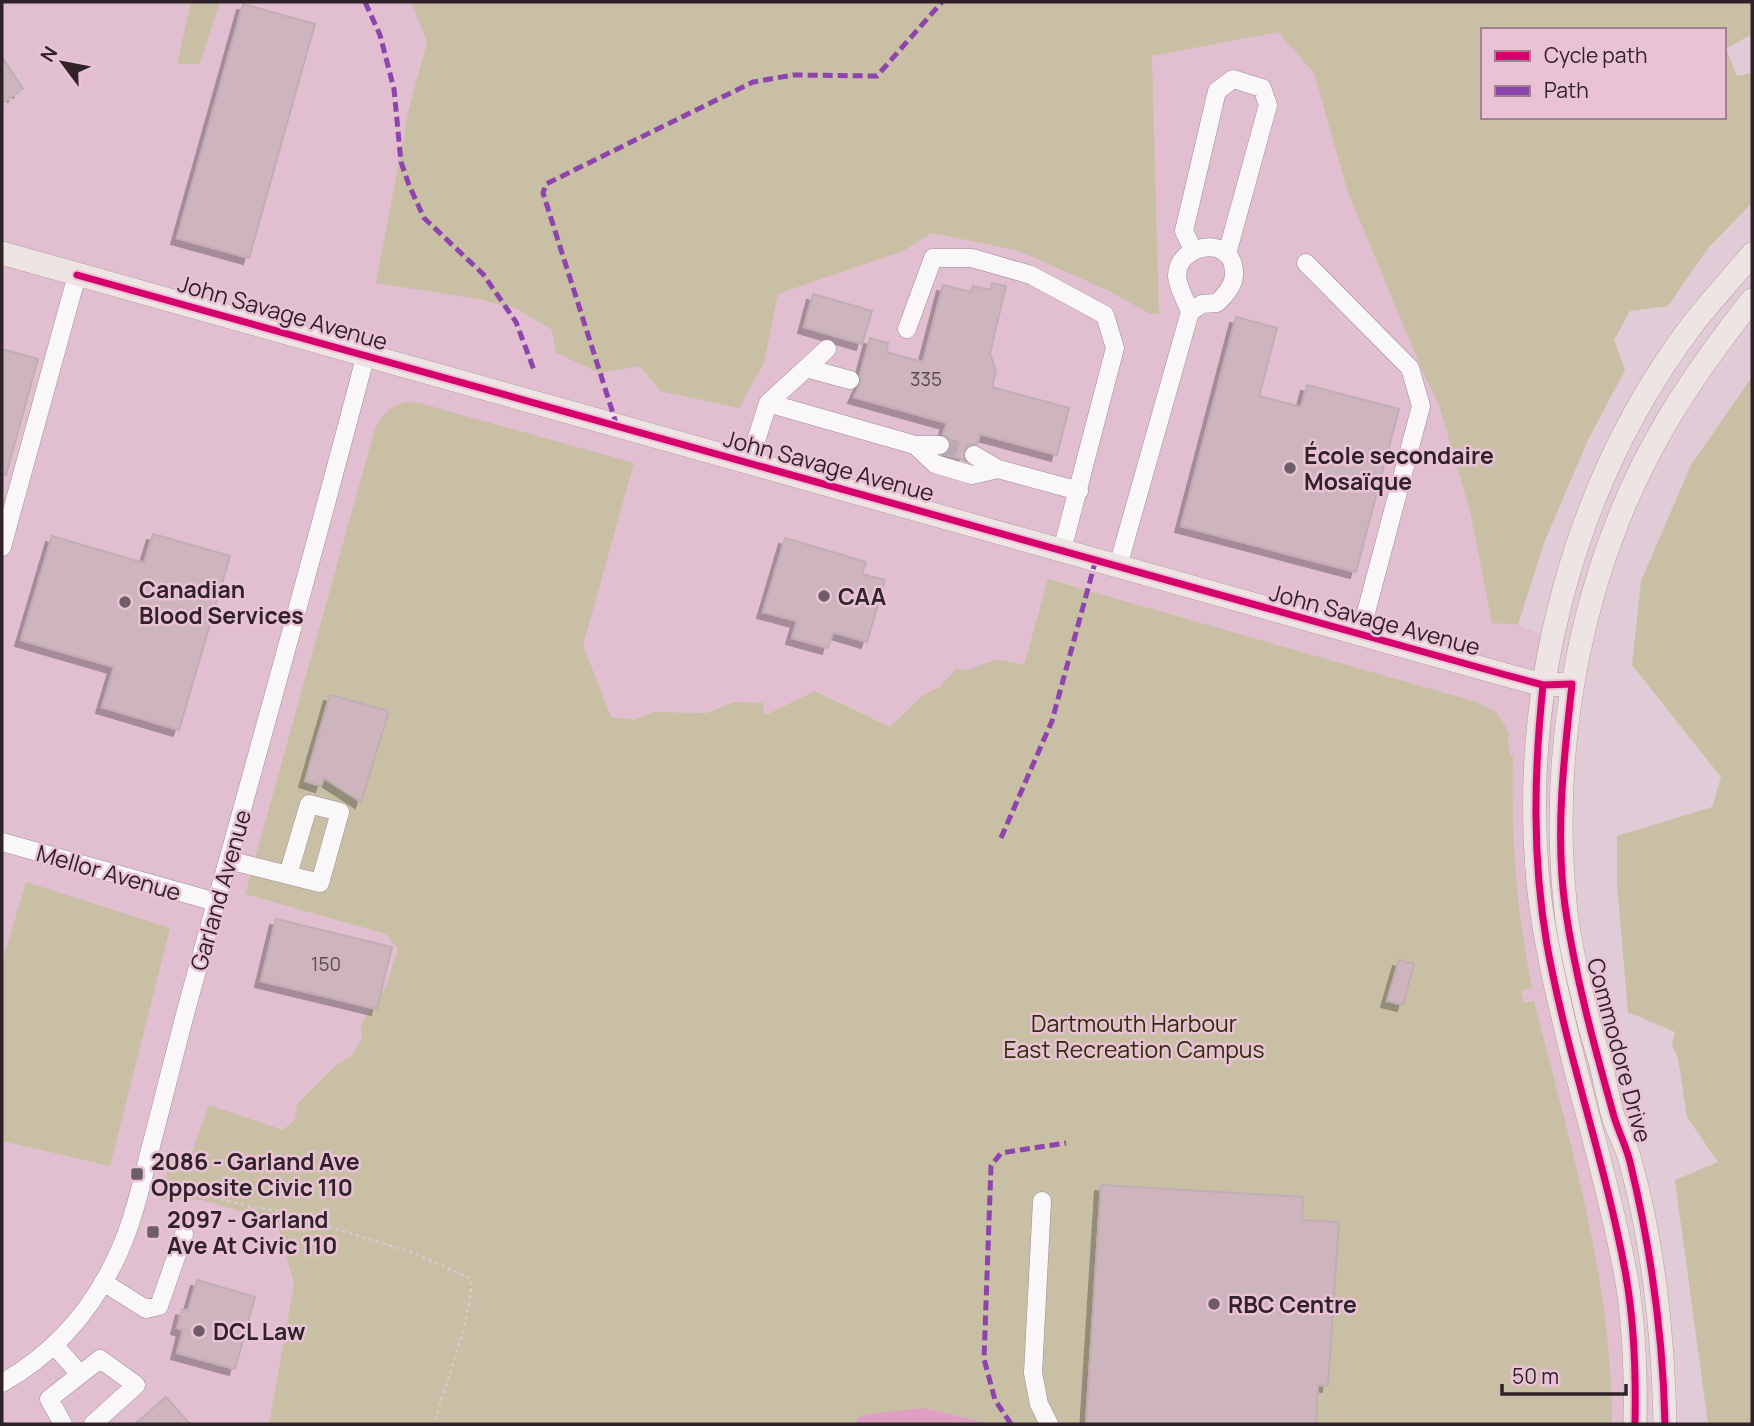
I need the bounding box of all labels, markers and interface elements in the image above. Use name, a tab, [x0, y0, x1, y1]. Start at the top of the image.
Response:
north arrow	[28, 28, 98, 98]
legend	[1481, 28, 1726, 119]
text: N	[34, 41, 63, 67]
text: Cycle path	[1544, 41, 1647, 69]
text: Path	[1544, 76, 1589, 104]
street label: John Savage Avenue	[174, 267, 392, 357]
house number: 335	[910, 366, 942, 392]
street label: John Savage Avenue	[720, 421, 938, 509]
place label: École secondaire Mosaïque	[1304, 439, 1494, 497]
marker: École secondaire Mosaïque	[1282, 460, 1298, 476]
place label: Canadian Blood Services	[139, 573, 304, 631]
street label: John Savage Avenue	[1266, 575, 1484, 663]
place label: CAA	[838, 580, 886, 612]
marker: CAA	[816, 588, 832, 604]
marker: Canadian Blood Services	[117, 594, 133, 610]
street label: Garland Avenue	[182, 806, 258, 974]
street label: Mellor Avenue	[33, 836, 185, 908]
house number: 150	[311, 951, 341, 977]
street label: Commodore Drive	[1580, 954, 1660, 1146]
park label: Dartmouth Harbour East Recreation Campus	[1003, 1007, 1265, 1065]
place label: 2086 - Garland Ave Opposite Civic 110	[151, 1145, 360, 1203]
marker: 2086 - Garland Ave Opposite Civic 110	[129, 1166, 145, 1182]
place label: 2097 - Garland Ave At Civic 110	[167, 1203, 337, 1261]
marker: 2097 - Garland Ave At Civic 110	[145, 1224, 161, 1240]
place label: RBC Centre	[1228, 1288, 1357, 1320]
marker: RBC Centre	[1206, 1296, 1222, 1312]
place label: DCL Law	[213, 1315, 305, 1347]
marker: DCL Law	[191, 1323, 207, 1339]
scale bar	[1502, 1352, 1626, 1396]
text: 50 m	[1512, 1362, 1559, 1390]

